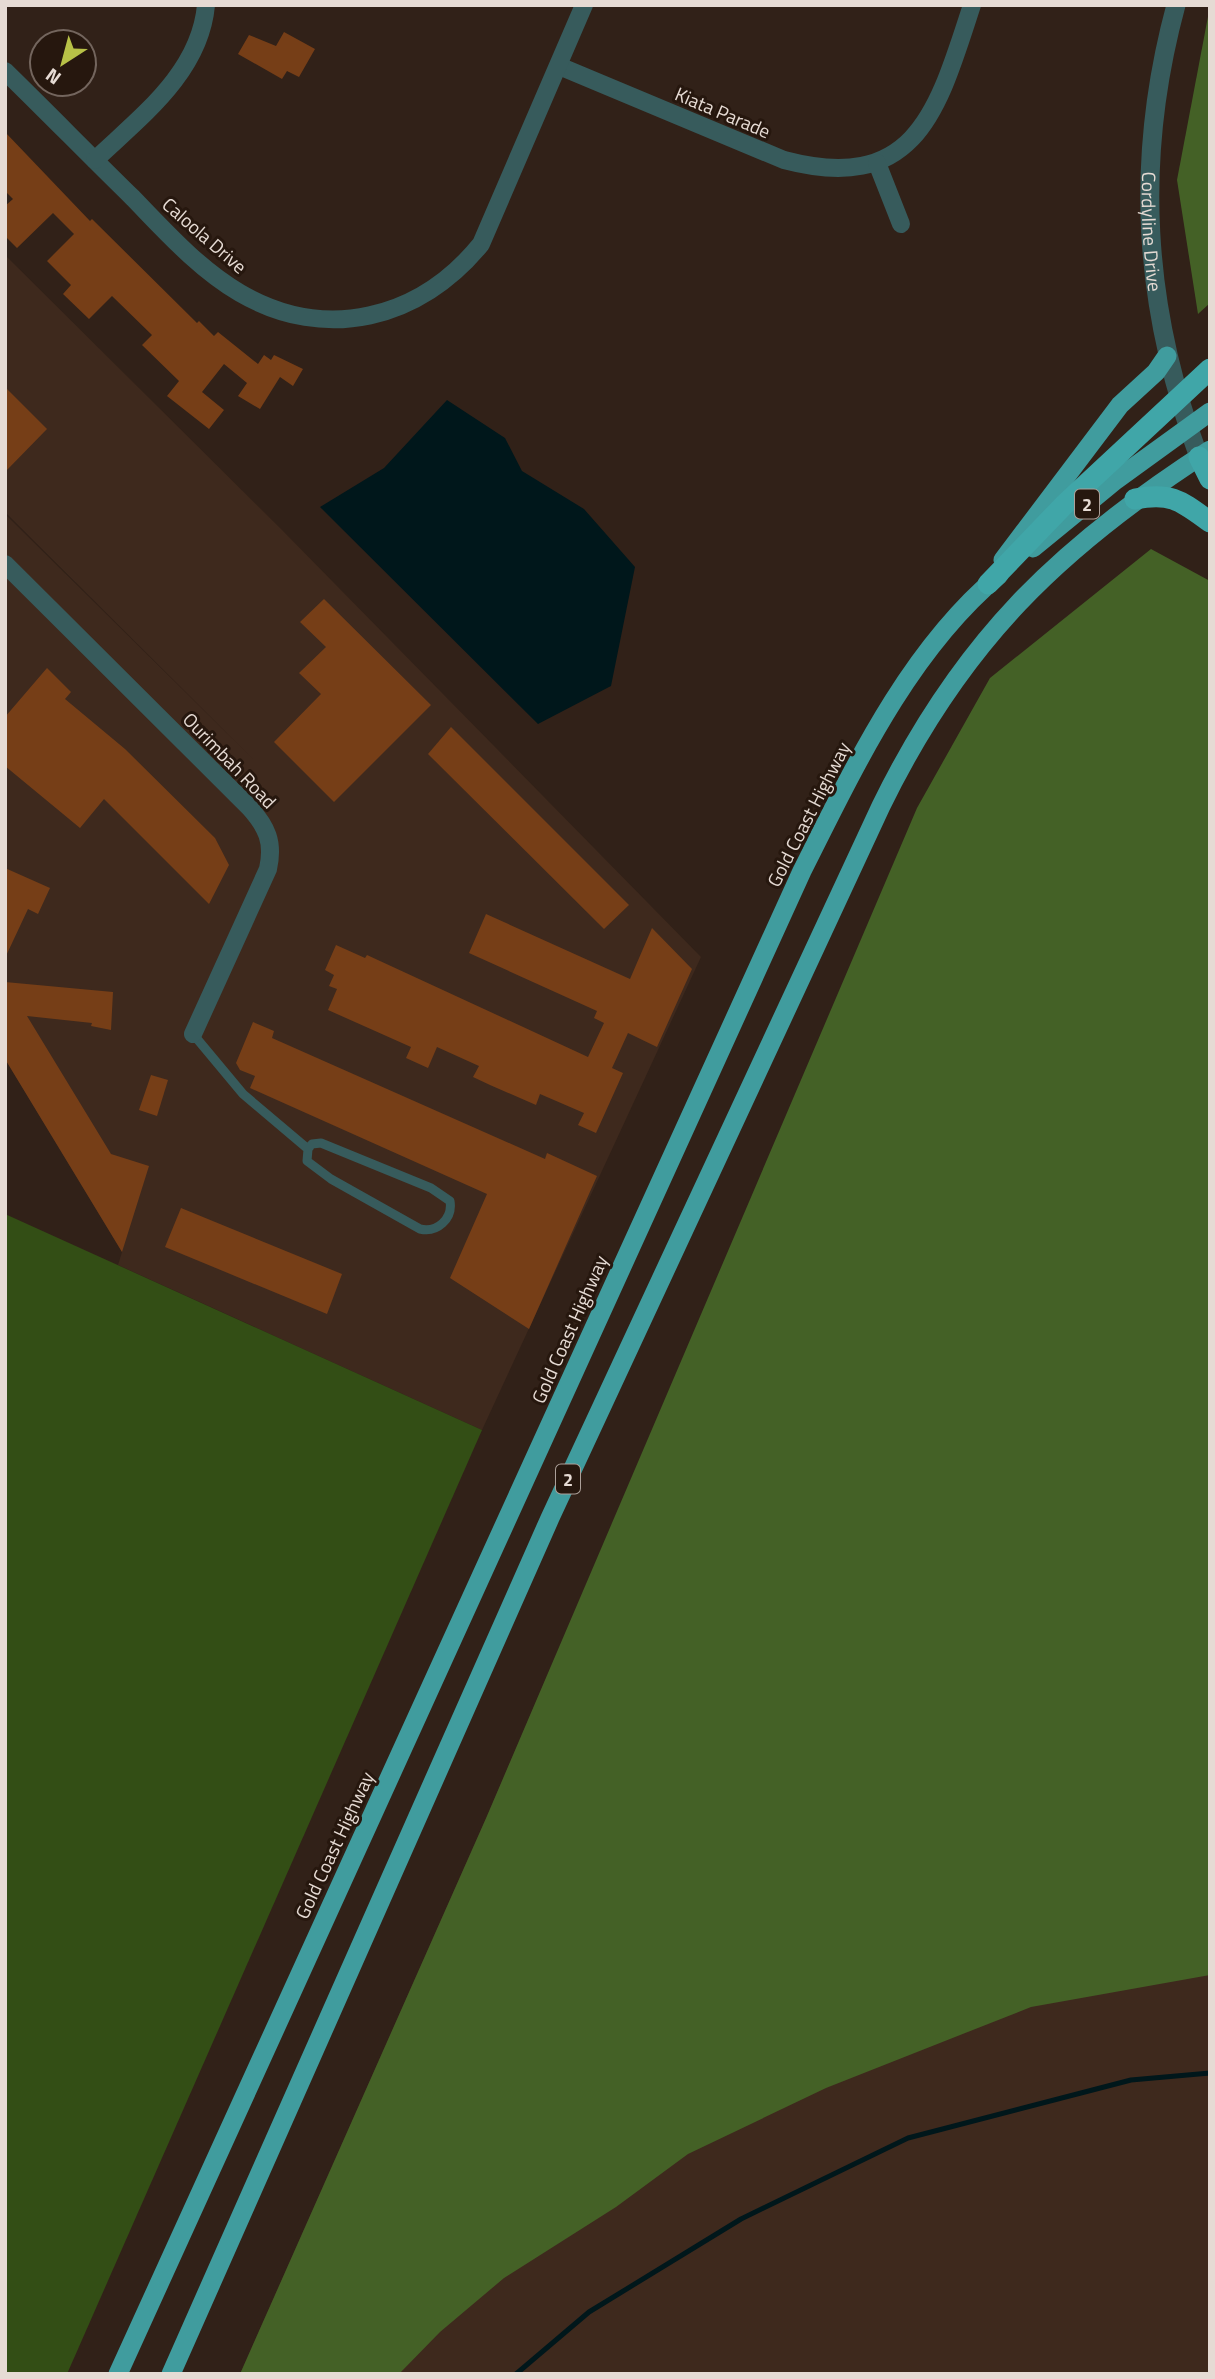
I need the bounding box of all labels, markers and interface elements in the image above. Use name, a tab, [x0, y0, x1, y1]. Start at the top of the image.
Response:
north arrow	[28, 28, 98, 98]
text: N	[39, 62, 67, 93]
street label: Kiata Parade	[671, 79, 775, 145]
street label: Cordyline Drive	[1135, 171, 1171, 293]
street label: Caloola Drive	[156, 190, 254, 280]
road number: 2	[1075, 490, 1099, 518]
street label: Ourimbah Road	[176, 705, 284, 815]
street label: Gold Coast Highway	[759, 736, 857, 892]
street label: Gold Coast Highway	[523, 1250, 615, 1408]
road number: 2	[556, 1464, 580, 1494]
street label: Gold Coast Highway	[287, 1767, 381, 1923]

